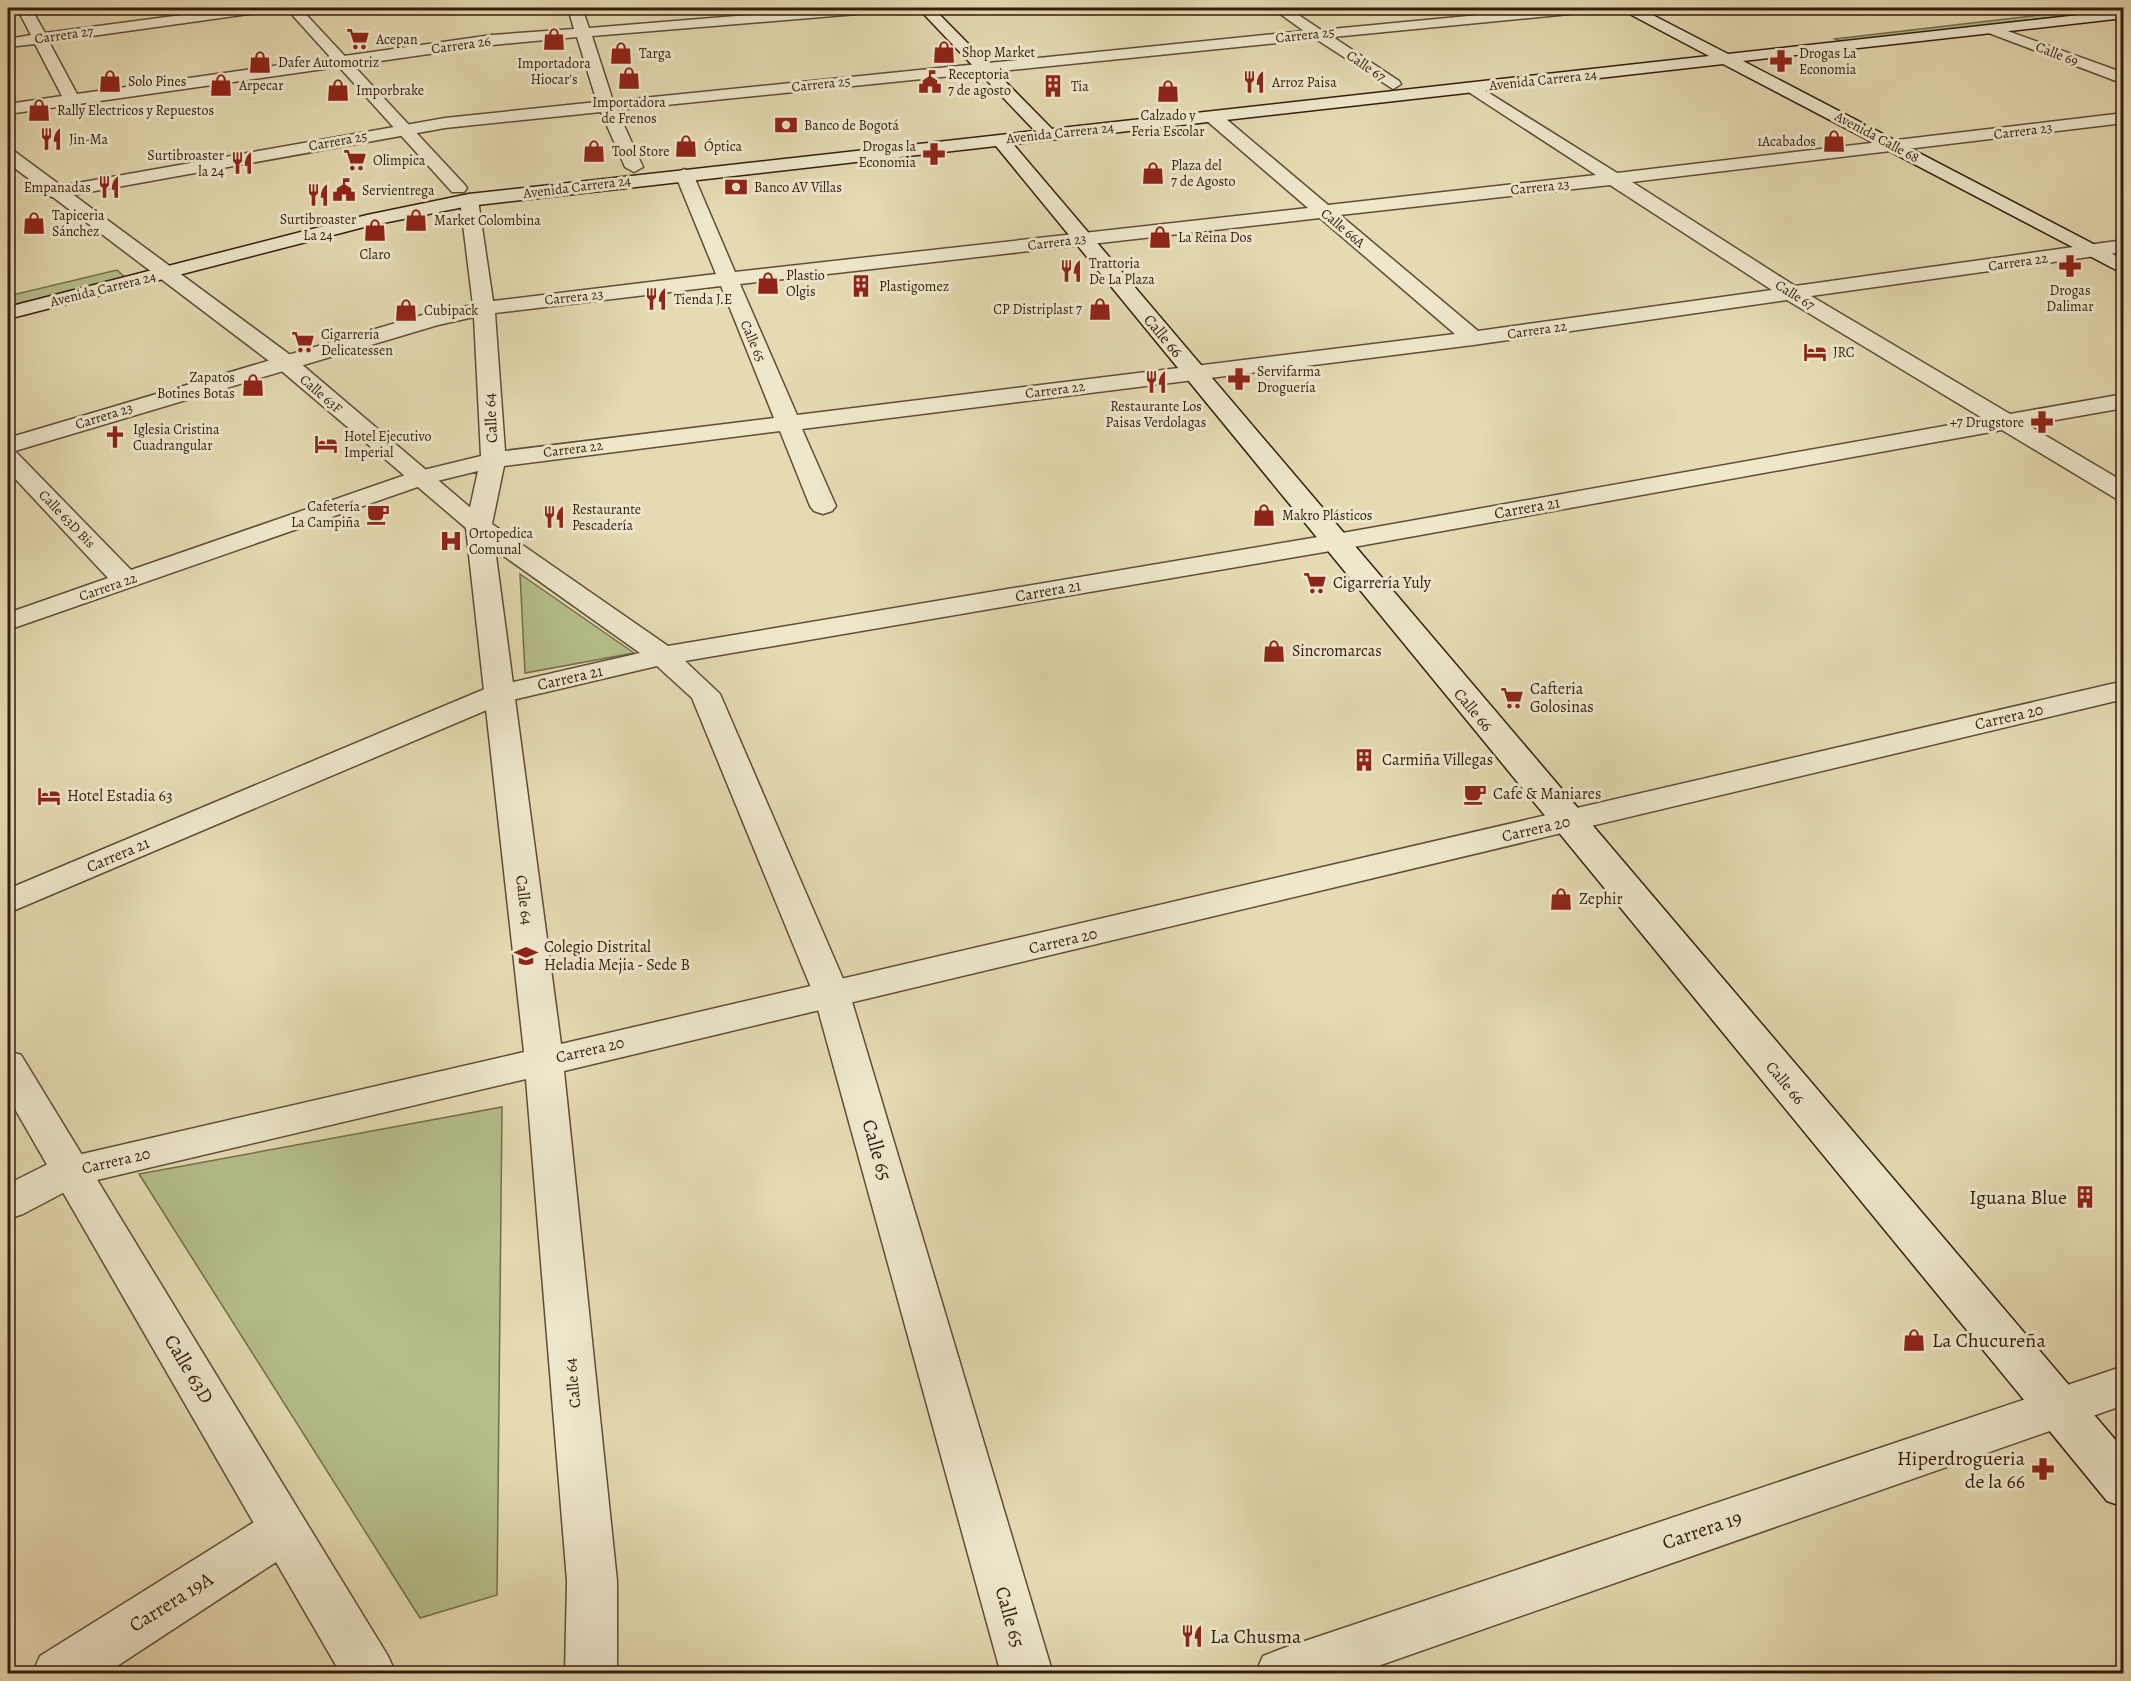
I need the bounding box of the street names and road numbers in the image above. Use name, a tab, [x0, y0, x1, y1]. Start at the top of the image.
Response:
street label: Carrera 27	[33, 21, 95, 49]
street label: Carrera 25	[1274, 22, 1336, 48]
street label: Carrera 26	[430, 31, 492, 59]
street label: Calle 69	[2033, 37, 2081, 71]
street label: Calle 67	[1343, 46, 1389, 86]
street label: Avenida Carrera 24	[1487, 65, 1598, 95]
street label: Carrera 25	[790, 71, 852, 97]
street label: Avenida Calle 68	[1831, 106, 1923, 167]
street label: Avenida Carrera 24	[1004, 118, 1115, 148]
street label: Carrera 23	[1992, 118, 2054, 144]
street label: Carrera 25	[307, 126, 369, 156]
street label: Avenida Carrera 24	[521, 171, 632, 203]
street label: Carrera 23	[1510, 174, 1571, 200]
street label: Calle 66A	[1317, 204, 1370, 253]
street label: Carrera 23	[1026, 229, 1088, 255]
street label: Carrera 22	[1987, 248, 2049, 276]
street label: Avenida Carrera 24	[47, 267, 158, 312]
street label: Calle 67	[1772, 275, 1819, 315]
street label: Carrera 23	[544, 284, 605, 310]
street label: Calle 66	[1138, 310, 1188, 362]
street label: Carrera 22	[1506, 316, 1568, 344]
street label: Calle 65	[736, 317, 770, 365]
street label: Calle 63F	[296, 370, 346, 418]
street label: Carrera 22	[1024, 377, 1086, 403]
street label: Calle 64	[479, 392, 503, 444]
street label: Carrera 23	[73, 398, 135, 434]
street label: Carrera 22	[542, 436, 604, 462]
street label: Calle 63D Bis	[35, 486, 99, 552]
street label: Carrera 21	[1492, 491, 1562, 525]
street label: Carrera 22	[77, 568, 140, 606]
street label: Carrera 21	[1013, 574, 1083, 608]
street label: Carrera 21	[535, 660, 605, 696]
street label: Calle 66	[1448, 684, 1498, 736]
street label: Carrera 20	[1973, 698, 2045, 736]
street label: Carrera 20	[1500, 810, 1572, 848]
street label: Carrera 21	[83, 832, 153, 878]
street label: Calle 64	[510, 874, 538, 926]
street label: Carrera 20	[1027, 922, 1099, 960]
street label: Carrera 20	[554, 1031, 626, 1069]
street label: Calle 66	[1760, 1057, 1810, 1109]
street label: Calle 65	[855, 1116, 899, 1184]
street label: Carrera 20	[80, 1142, 152, 1180]
street label: Calle 63D	[158, 1329, 220, 1409]
street label: Calle 64	[559, 1357, 587, 1409]
street label: Carrera 19	[1659, 1504, 1745, 1556]
street label: Carrera 19A	[124, 1565, 218, 1638]
street label: Calle 65	[988, 1583, 1032, 1651]

